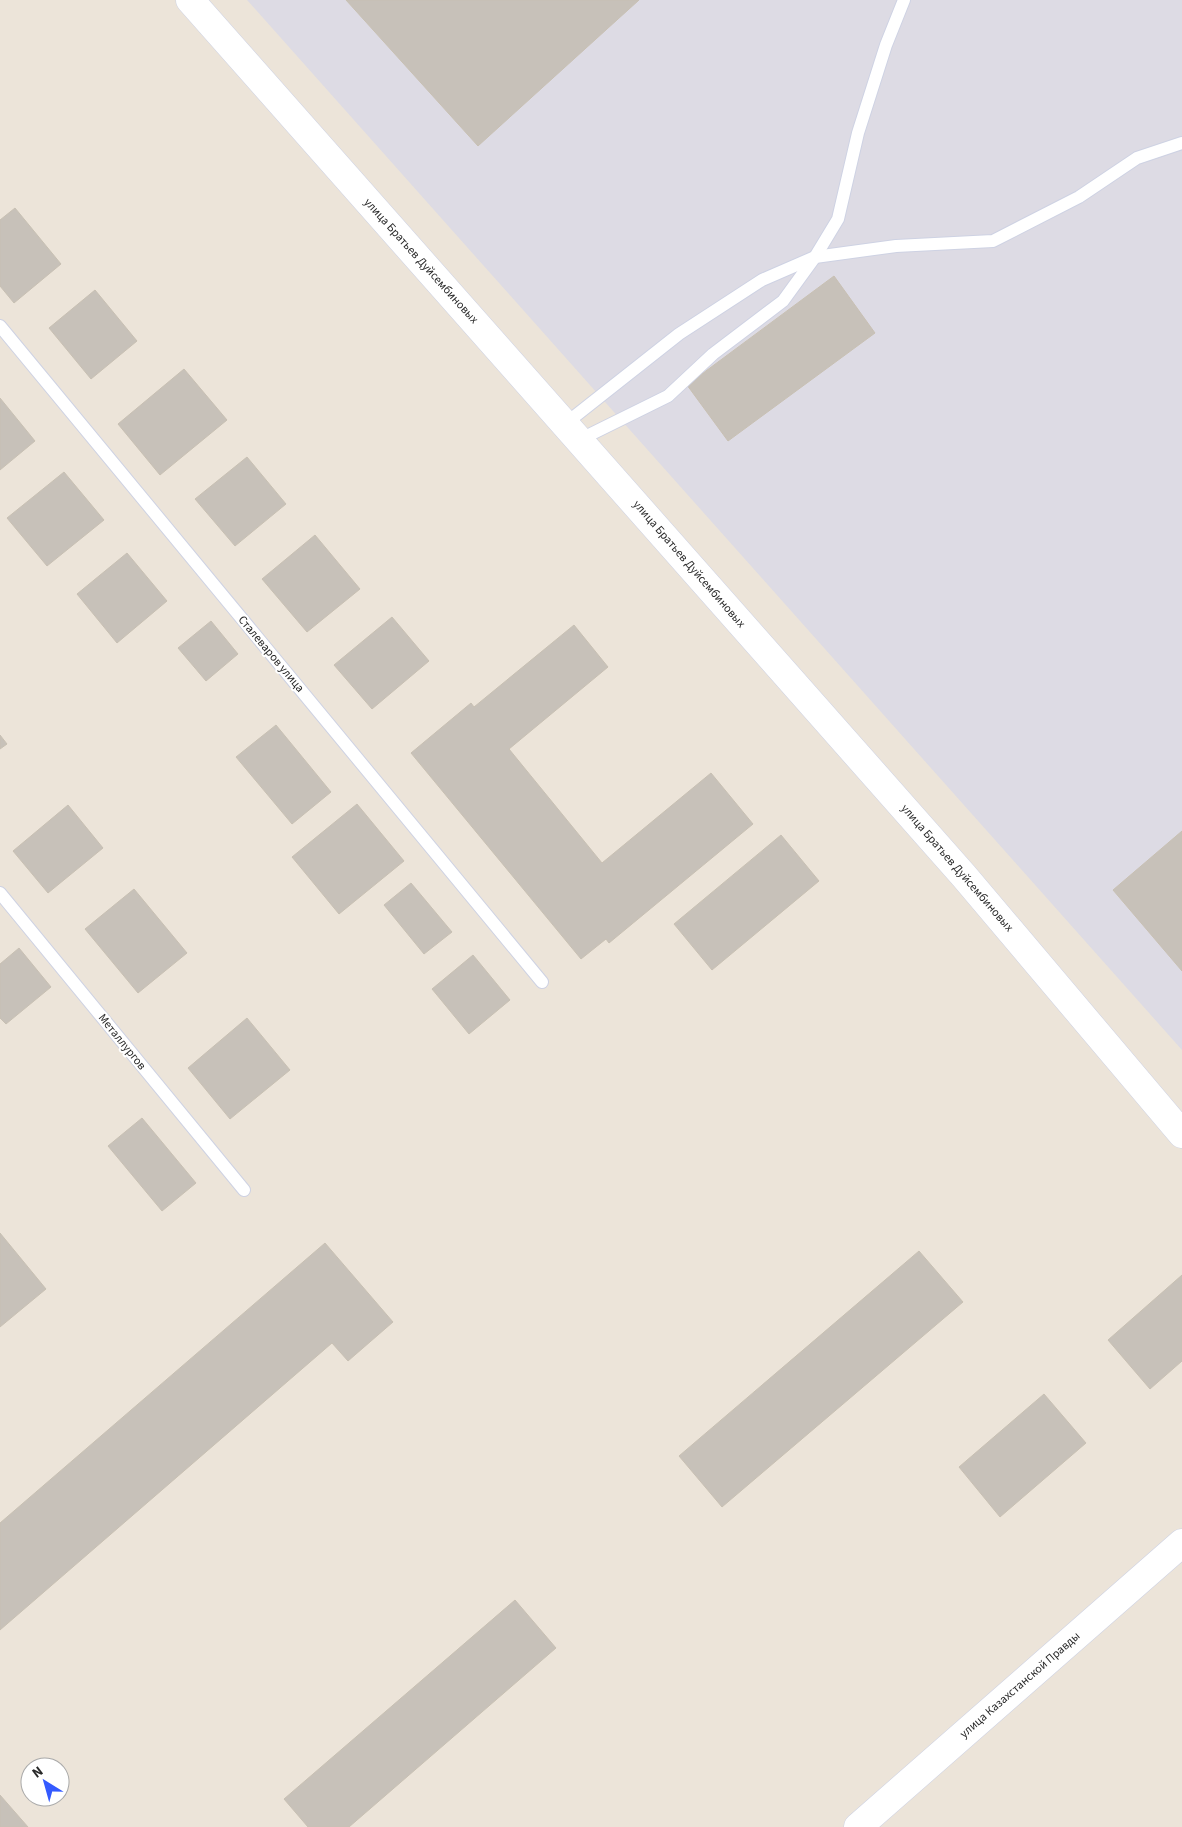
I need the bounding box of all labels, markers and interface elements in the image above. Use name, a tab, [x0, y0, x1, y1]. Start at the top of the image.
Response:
street label: улица Братьев Дуйсембиновых	[360, 194, 483, 328]
street label: улица Братьев Дуйсембиновых	[629, 497, 750, 632]
street label: Сталеваров улица	[234, 612, 308, 696]
street label: улица Братьев Дуйсембиновых	[897, 801, 1018, 936]
street label: Металлургов	[94, 1010, 150, 1074]
street label: улица Казахстанской Правды	[956, 1628, 1084, 1742]
north arrow	[20, 1757, 70, 1807]
text: N	[28, 1762, 48, 1783]

